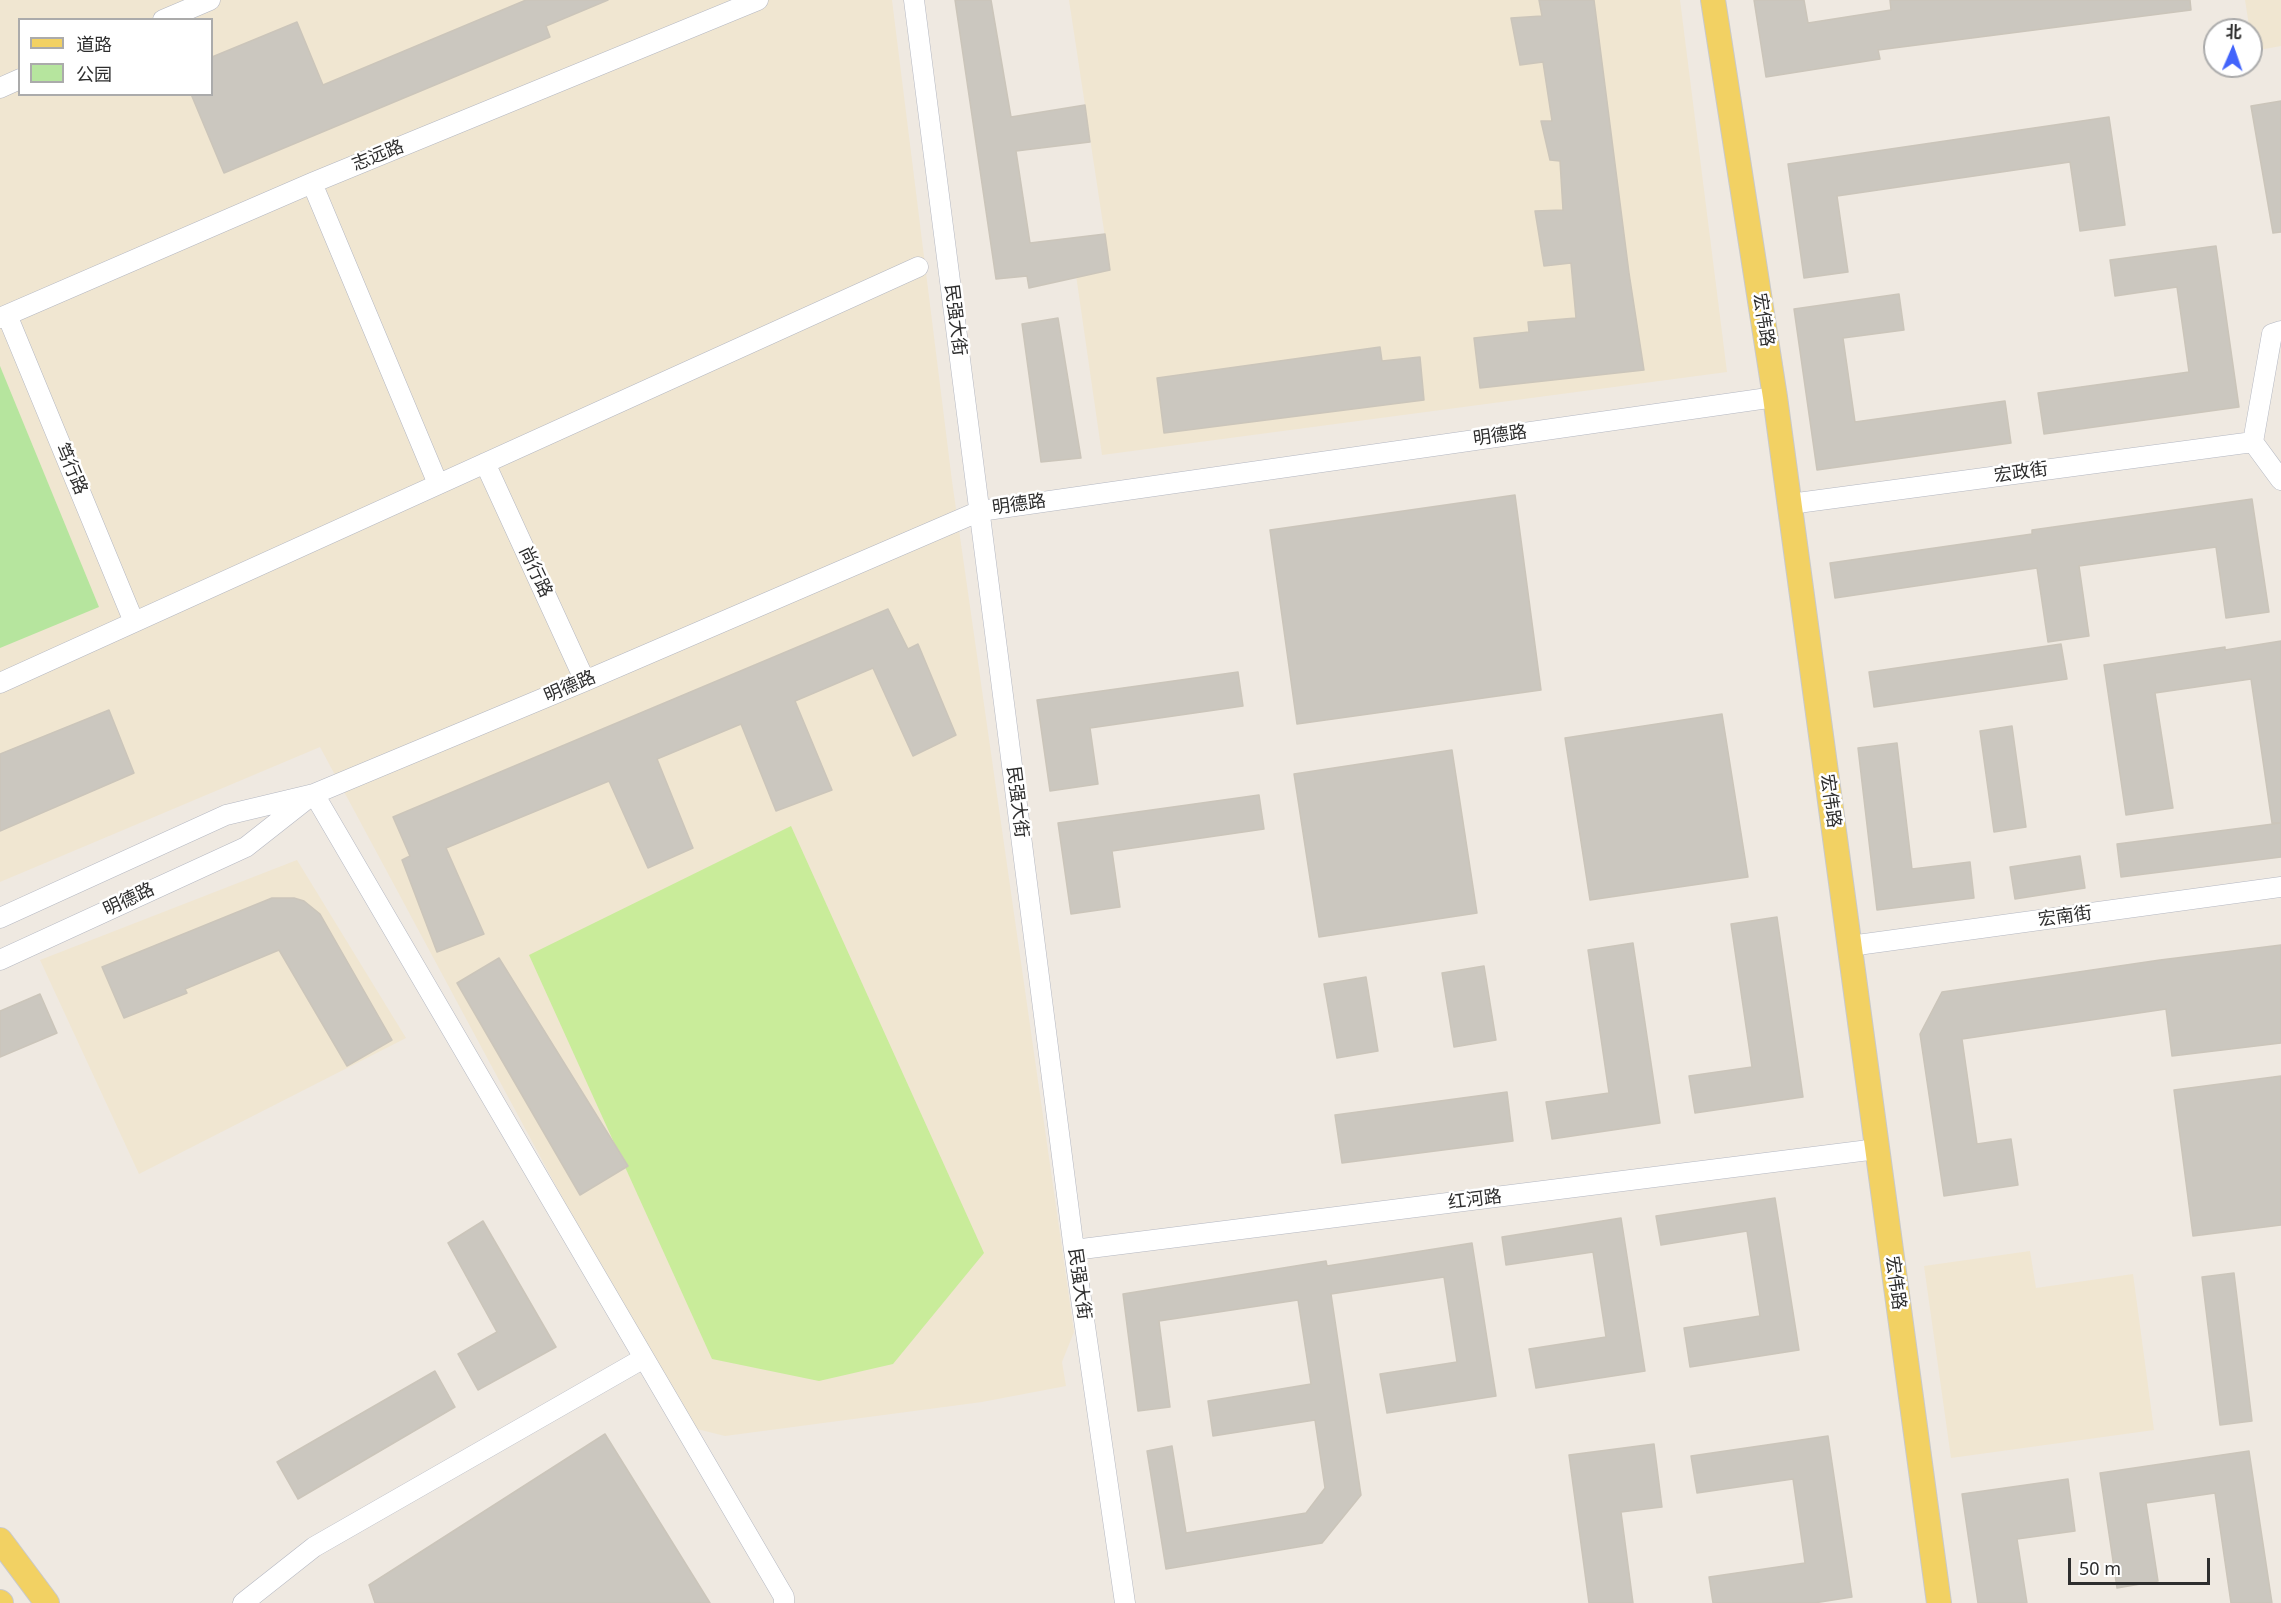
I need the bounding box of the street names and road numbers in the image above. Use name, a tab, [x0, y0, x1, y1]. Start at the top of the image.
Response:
street label: 志远路	[349, 136, 407, 176]
street label: 民强大街	[940, 283, 970, 357]
street label: 宏伟路	[1748, 292, 1778, 348]
street label: 明德路	[1472, 422, 1528, 450]
street label: 笃行路	[51, 440, 91, 498]
street label: 宏政街	[1993, 459, 2049, 487]
street label: 明德路	[991, 491, 1047, 519]
street label: 尚行路	[514, 543, 556, 601]
street label: 明德路	[541, 667, 599, 707]
street label: 民强大街	[1002, 765, 1032, 839]
street label: 宏伟路	[1816, 773, 1844, 829]
street label: 明德路	[100, 879, 158, 921]
street label: 宏南街	[2037, 903, 2093, 931]
street label: 红河路	[1447, 1186, 1503, 1214]
street label: 民强大街	[1063, 1247, 1095, 1321]
street label: 宏伟路	[1881, 1255, 1909, 1311]

